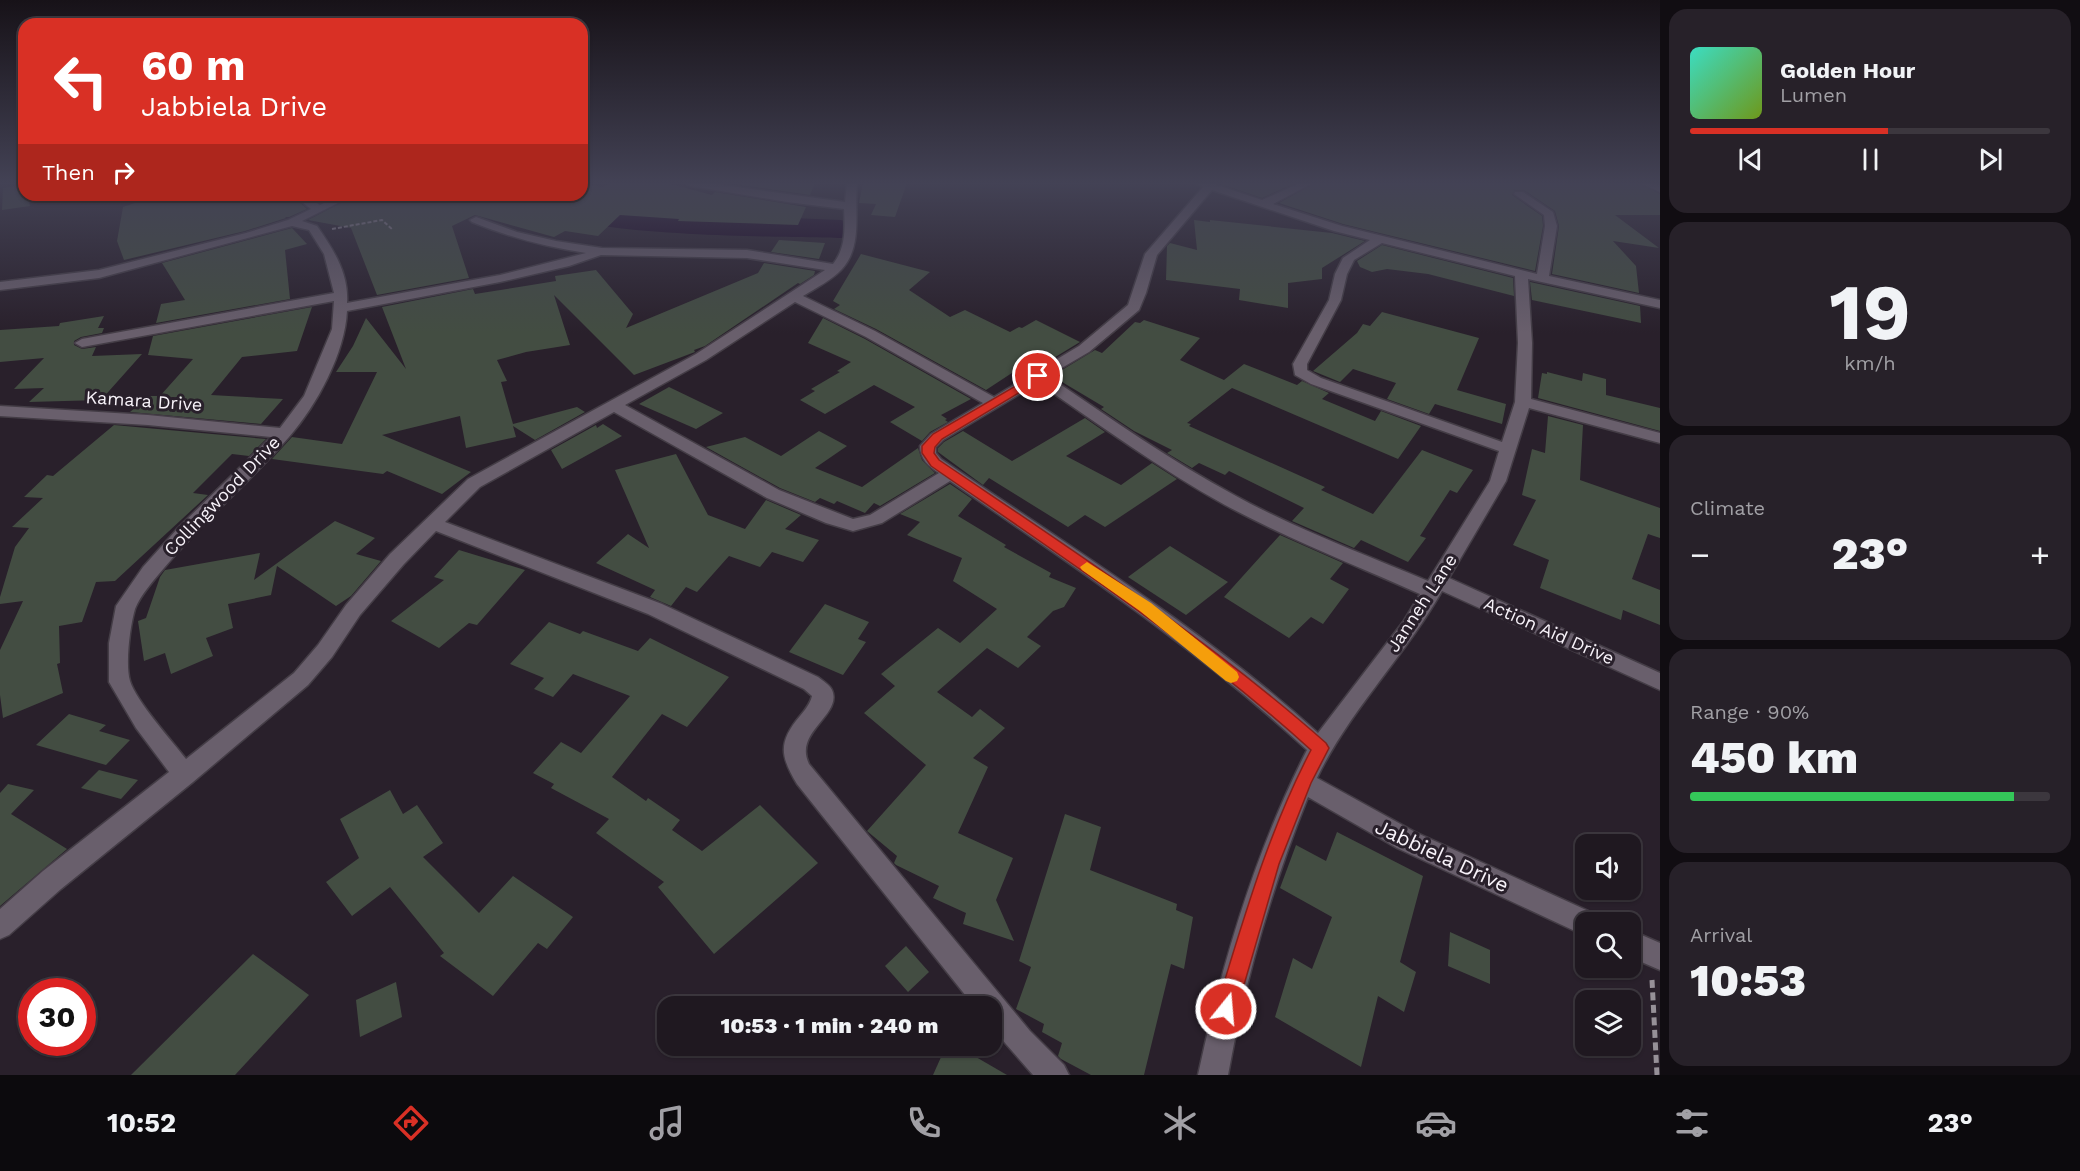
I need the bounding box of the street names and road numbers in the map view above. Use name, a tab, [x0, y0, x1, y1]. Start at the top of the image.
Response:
street label: Kamara Drive	[85, 386, 203, 415]
street label: Collingwood Drive	[159, 432, 284, 560]
street label: Janneh Lane	[1382, 550, 1461, 656]
street label: Action Aid Drive	[1481, 592, 1618, 669]
street label: Jabbiela Drive	[1371, 814, 1513, 897]

